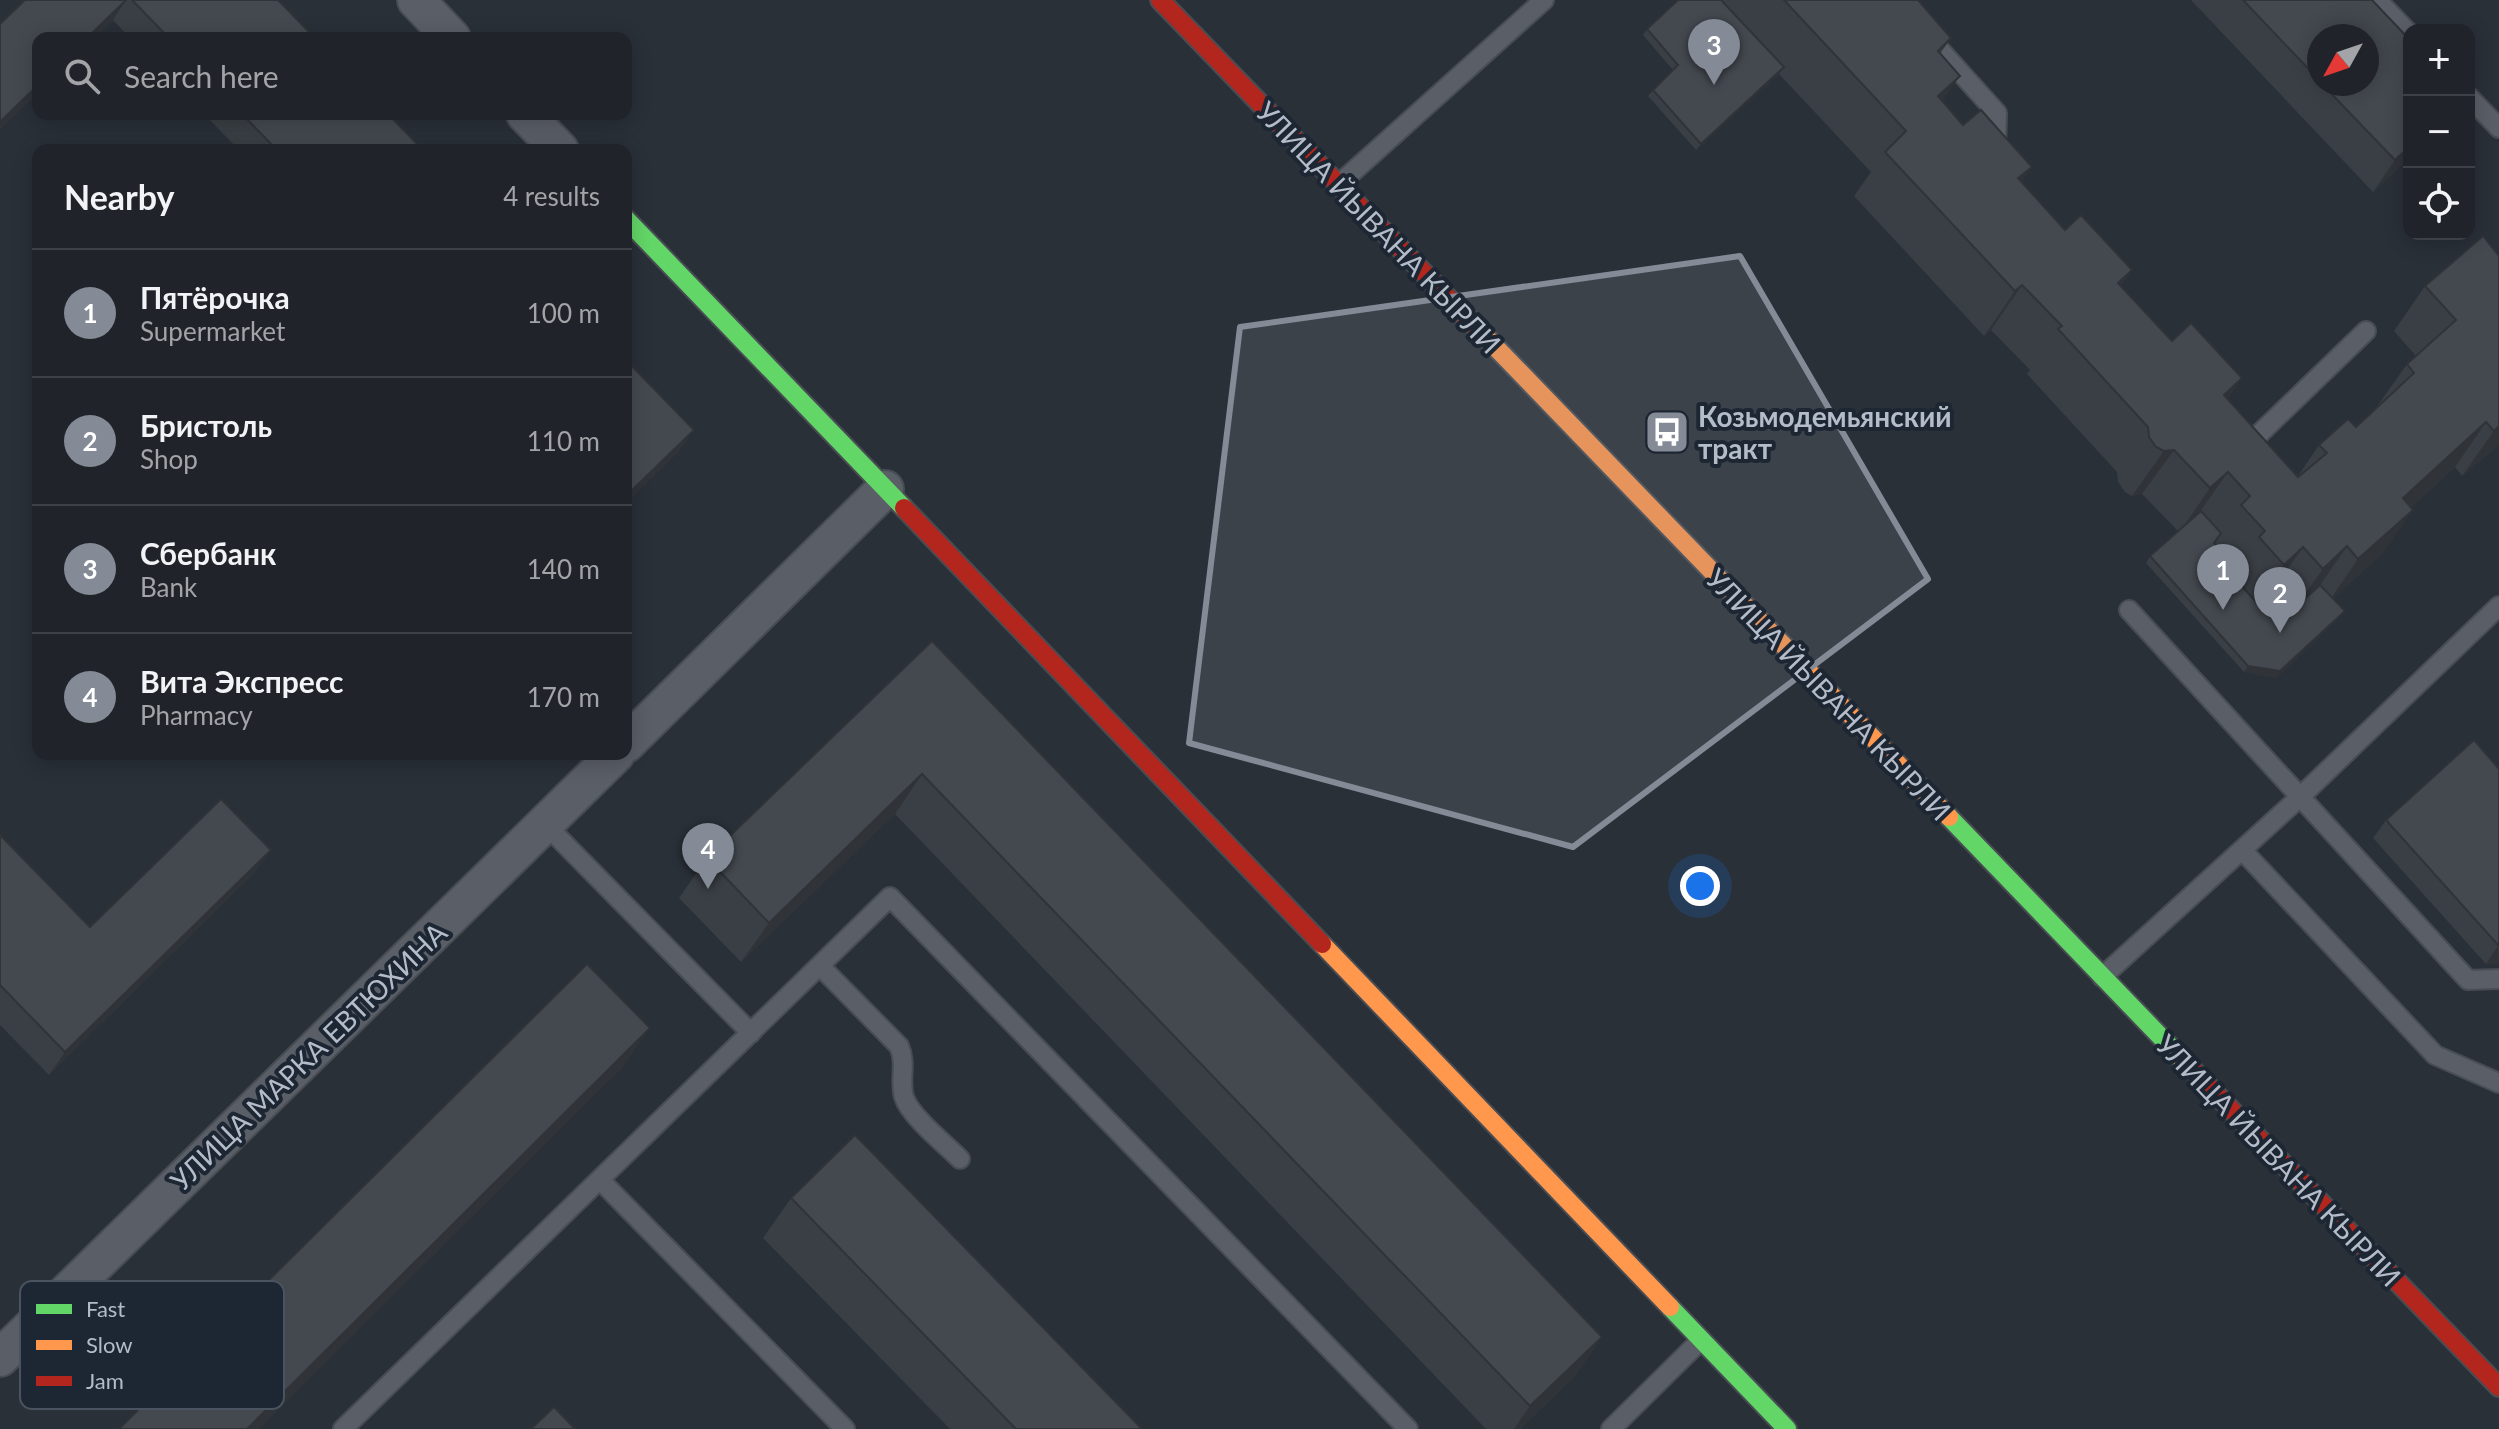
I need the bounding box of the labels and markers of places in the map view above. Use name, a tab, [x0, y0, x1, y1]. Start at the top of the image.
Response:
pin: 3	[1688, 19, 1740, 85]
place label: Козьмодемьянский тракт	[1698, 399, 1952, 465]
bus stop icon: Козьмодемьянский тракт	[1643, 408, 1691, 456]
pin: 1	[2197, 544, 2249, 610]
pin: 2	[2254, 567, 2306, 633]
pin: 4	[682, 823, 734, 889]

